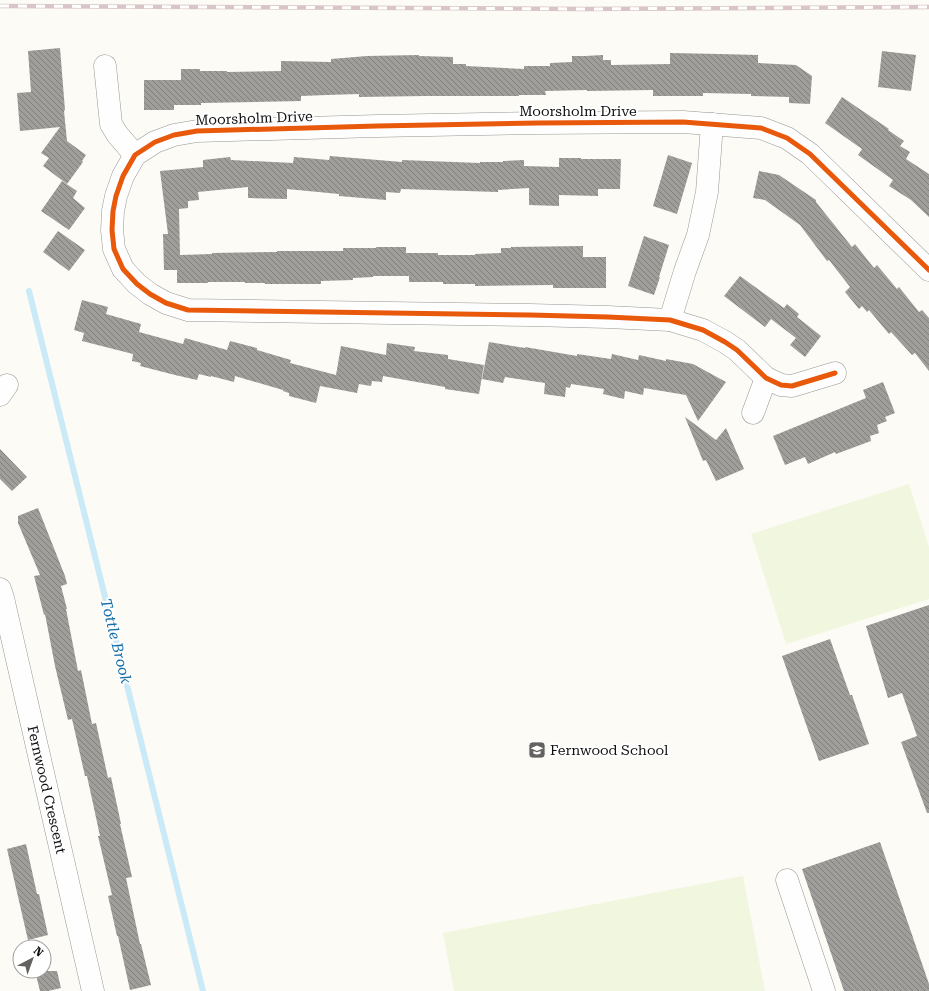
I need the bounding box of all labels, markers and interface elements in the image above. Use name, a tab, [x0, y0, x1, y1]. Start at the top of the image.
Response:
street label: Moorsholm Drive	[519, 103, 637, 119]
street label: Moorsholm Drive	[195, 108, 313, 128]
water label: Tottle Brook	[97, 597, 135, 686]
street label: Fernwood Crescent	[24, 724, 69, 855]
school or university icon: Fernwood School	[527, 740, 547, 760]
place label: Fernwood School	[550, 742, 669, 758]
north arrow	[12, 939, 52, 979]
text: N	[31, 944, 46, 960]

